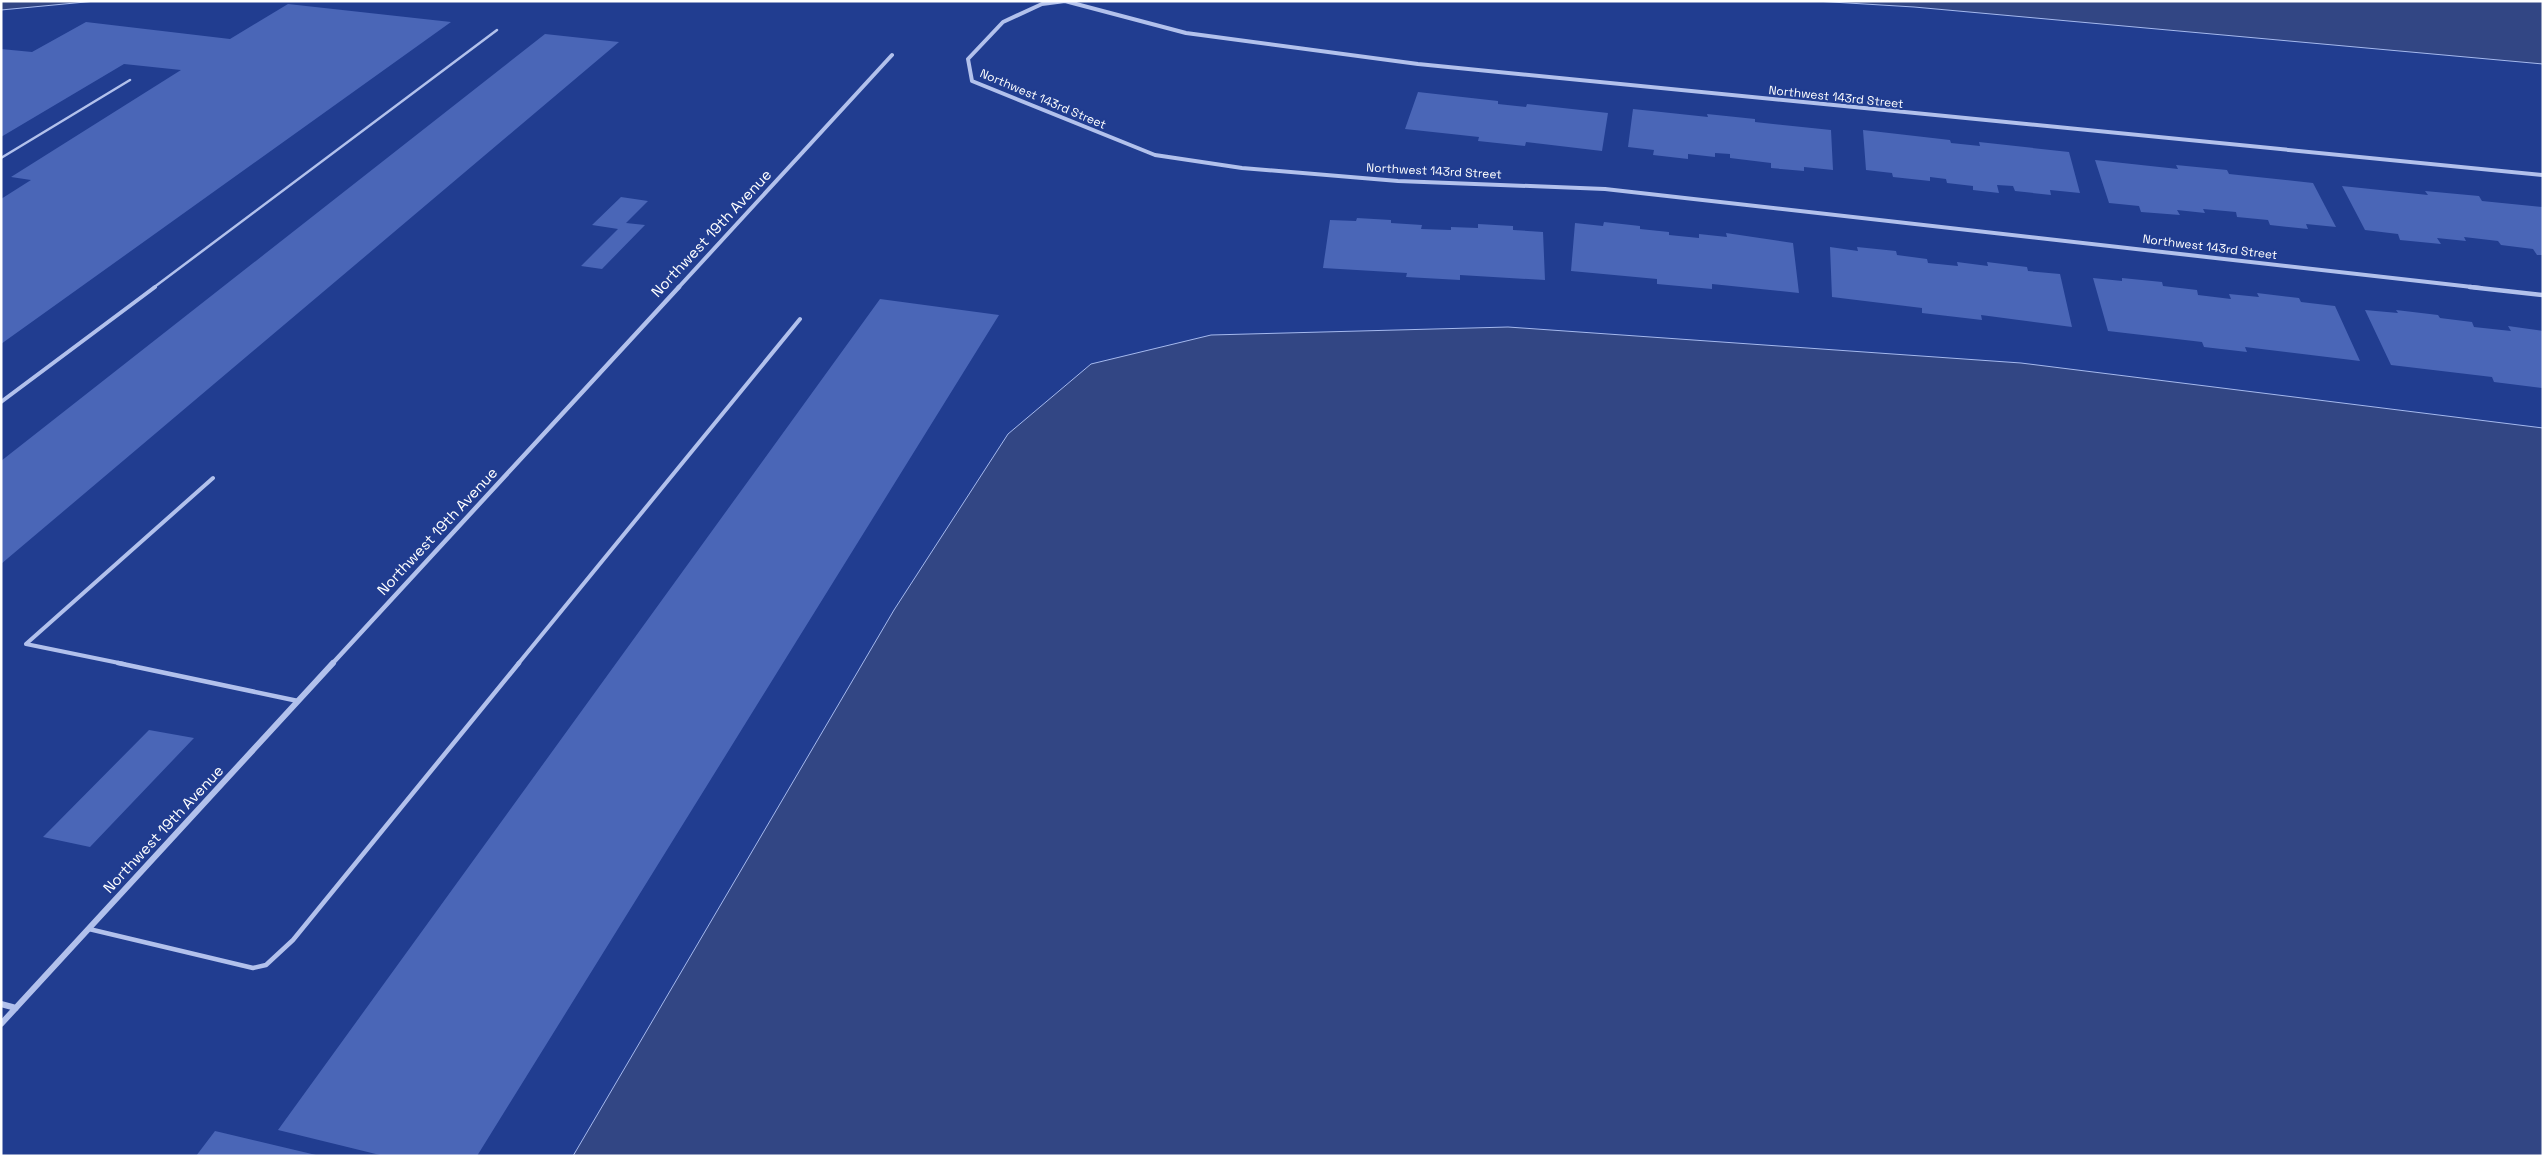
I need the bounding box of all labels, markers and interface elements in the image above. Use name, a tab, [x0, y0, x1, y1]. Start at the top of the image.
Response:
street label: Northwest 143rd Street	[977, 65, 1109, 133]
street label: Northwest 143rd Street	[1768, 82, 1904, 112]
street label: Northwest 143rd Street	[1366, 159, 1502, 183]
street label: Northwest 19th Avenue	[647, 165, 775, 301]
street label: Northwest 143rd Street	[2142, 231, 2278, 263]
street label: Northwest 19th Avenue	[373, 463, 501, 599]
street label: Northwest 19th Avenue	[99, 761, 227, 897]

